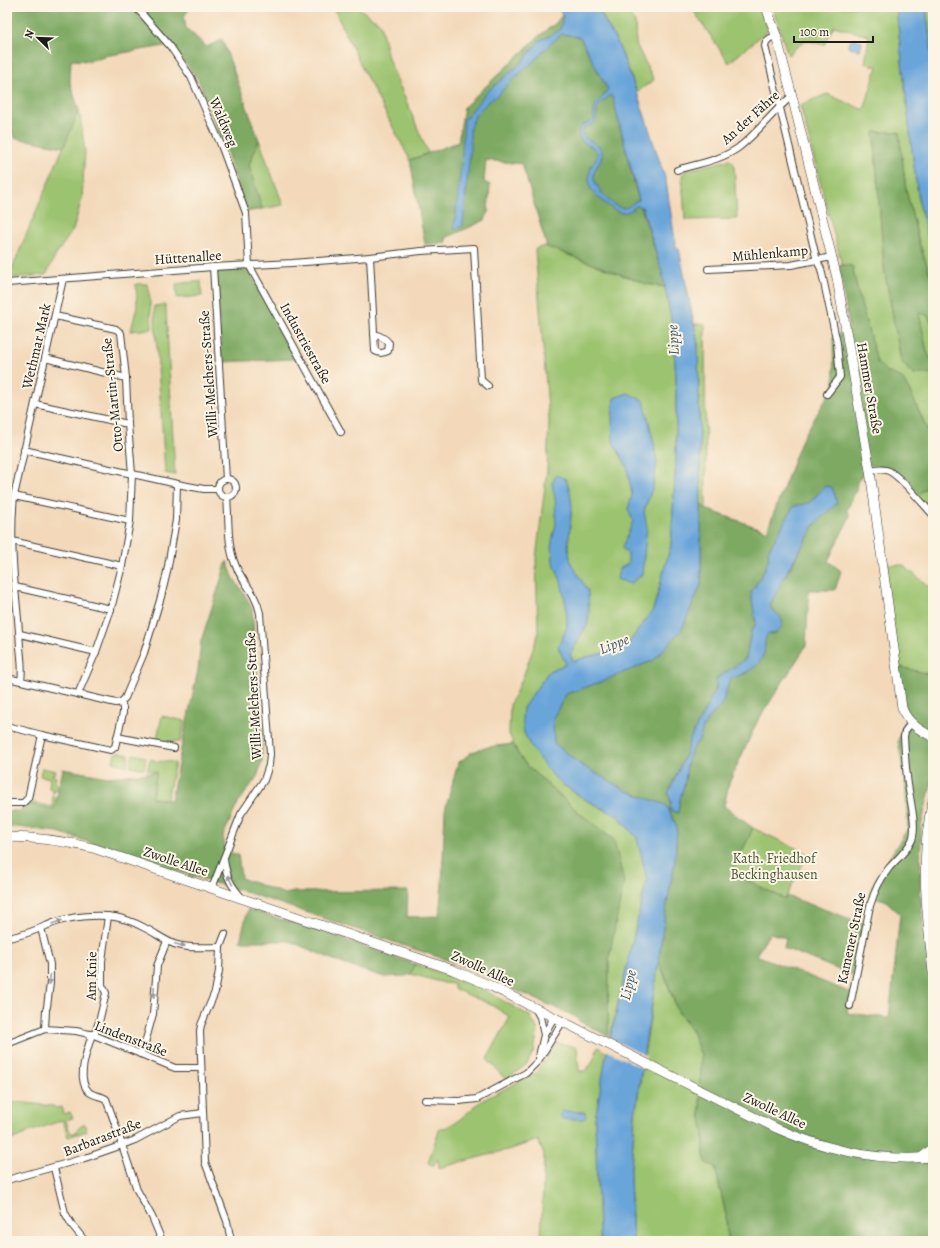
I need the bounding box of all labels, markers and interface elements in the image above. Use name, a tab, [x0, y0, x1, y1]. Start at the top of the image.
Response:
north arrow	[18, 18, 58, 58]
scale bar	[794, 18, 873, 44]
text: 100 m	[800, 24, 829, 40]
text: N	[21, 28, 38, 41]
street label: An der Fähre	[716, 86, 784, 149]
street label: Waldweg	[204, 94, 242, 150]
street label: Mühlenkamp	[731, 241, 809, 266]
street label: Hüttenallee	[154, 246, 222, 269]
street label: Industriestraße	[275, 299, 336, 387]
street label: Wethmar Mark	[17, 301, 56, 392]
street label: Willi-Melchers-Straße	[195, 310, 223, 439]
water label: Lippe	[662, 324, 684, 356]
street label: Otto-Martin-Straße	[97, 337, 128, 453]
street label: Hammer Straße	[852, 341, 887, 435]
water label: Lippe	[596, 629, 632, 659]
street label: Willi-Melchers-Straße	[241, 632, 266, 761]
street label: Zwolle Allee	[141, 842, 211, 881]
park label: Kath. Friedhof Beckinghausen	[730, 849, 818, 884]
one-way arrow	[226, 874, 233, 886]
street label: Kamener Straße	[832, 890, 871, 986]
one-way arrow	[52, 919, 64, 925]
one-way arrow	[174, 943, 186, 949]
street label: Zwolle Allee	[448, 946, 517, 991]
street label: Am Knie	[82, 951, 101, 1002]
water label: Lippe	[615, 967, 641, 1002]
one-way arrow	[47, 973, 53, 986]
one-way arrow	[151, 986, 158, 998]
street label: Lindenstraße	[92, 1016, 170, 1061]
street label: Zwolle Allee	[740, 1088, 809, 1133]
street label: Barbarastraße	[60, 1114, 144, 1161]

